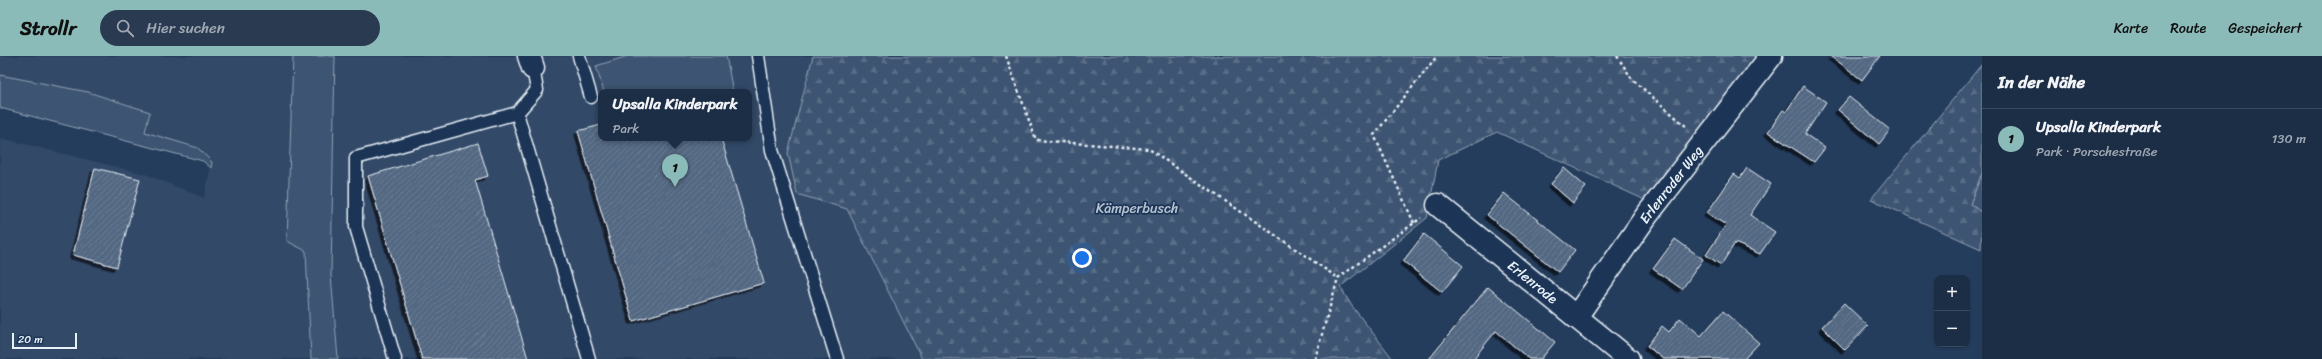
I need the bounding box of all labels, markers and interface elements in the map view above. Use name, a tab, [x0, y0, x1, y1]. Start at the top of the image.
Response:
search box	[100, 10, 380, 46]
text: Strollr	[20, 12, 76, 45]
text: Hier suchen	[146, 15, 225, 41]
text: Karte	[2114, 16, 2148, 41]
text: Route	[2170, 16, 2206, 41]
text: Gespeichert	[2228, 16, 2302, 41]
icon: search	[114, 17, 136, 39]
text: In der Nähe	[1998, 67, 2085, 97]
popup	[598, 89, 752, 141]
text: Upsalla Kinderpark	[613, 91, 737, 117]
text: Upsalla Kinderpark	[2036, 114, 2161, 140]
text: Park	[613, 117, 639, 140]
text: 1	[2008, 127, 2014, 150]
text: 130 m	[2272, 127, 2306, 150]
street label: Erlenroder Weg	[1632, 140, 1710, 229]
text: Park · Porschestraße	[2036, 140, 2157, 163]
pin: 1	[662, 154, 688, 187]
park label: Kämperbusch	[1096, 196, 1178, 221]
your location	[1072, 248, 1092, 268]
street label: Erlenrode	[1502, 253, 1564, 310]
map controls	[1934, 275, 1970, 347]
button: +	[1934, 275, 1970, 311]
button: −	[1934, 311, 1970, 347]
text: 20 m	[18, 330, 43, 349]
scale bar	[12, 331, 77, 350]

